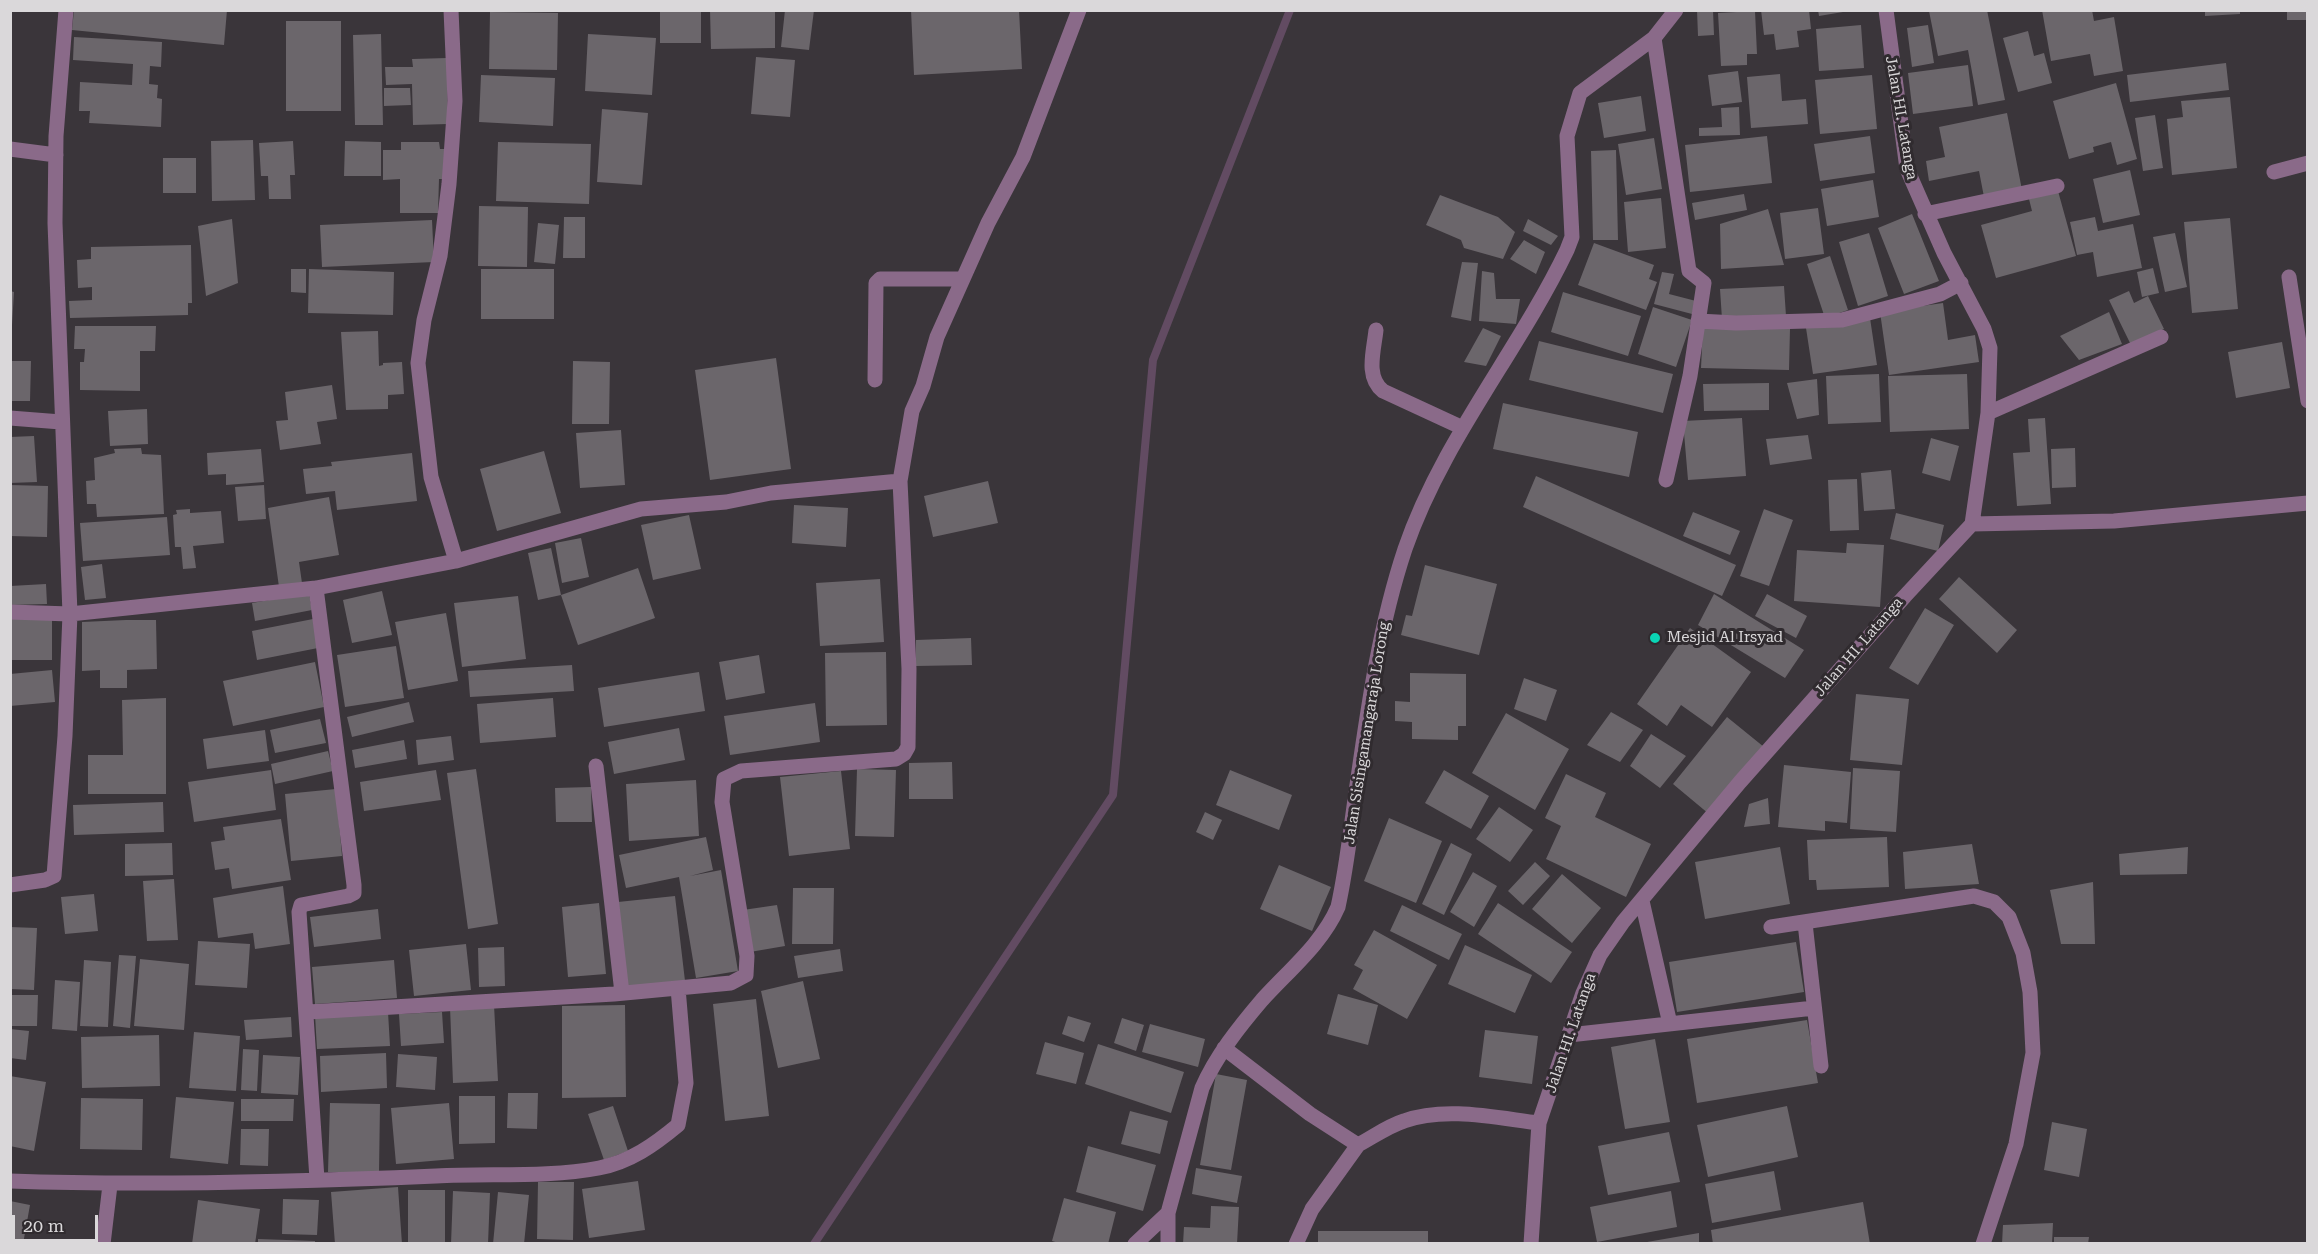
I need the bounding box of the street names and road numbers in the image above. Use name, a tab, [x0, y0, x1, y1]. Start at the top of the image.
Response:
street label: Jalan HI. Latanga	[1881, 55, 1921, 181]
street label: Jalan HI. Latanga	[1811, 594, 1907, 700]
street label: Jalan Sisingamangaraja Lorong	[1341, 620, 1393, 846]
street label: Jalan HI. Latanga	[1542, 971, 1600, 1095]

